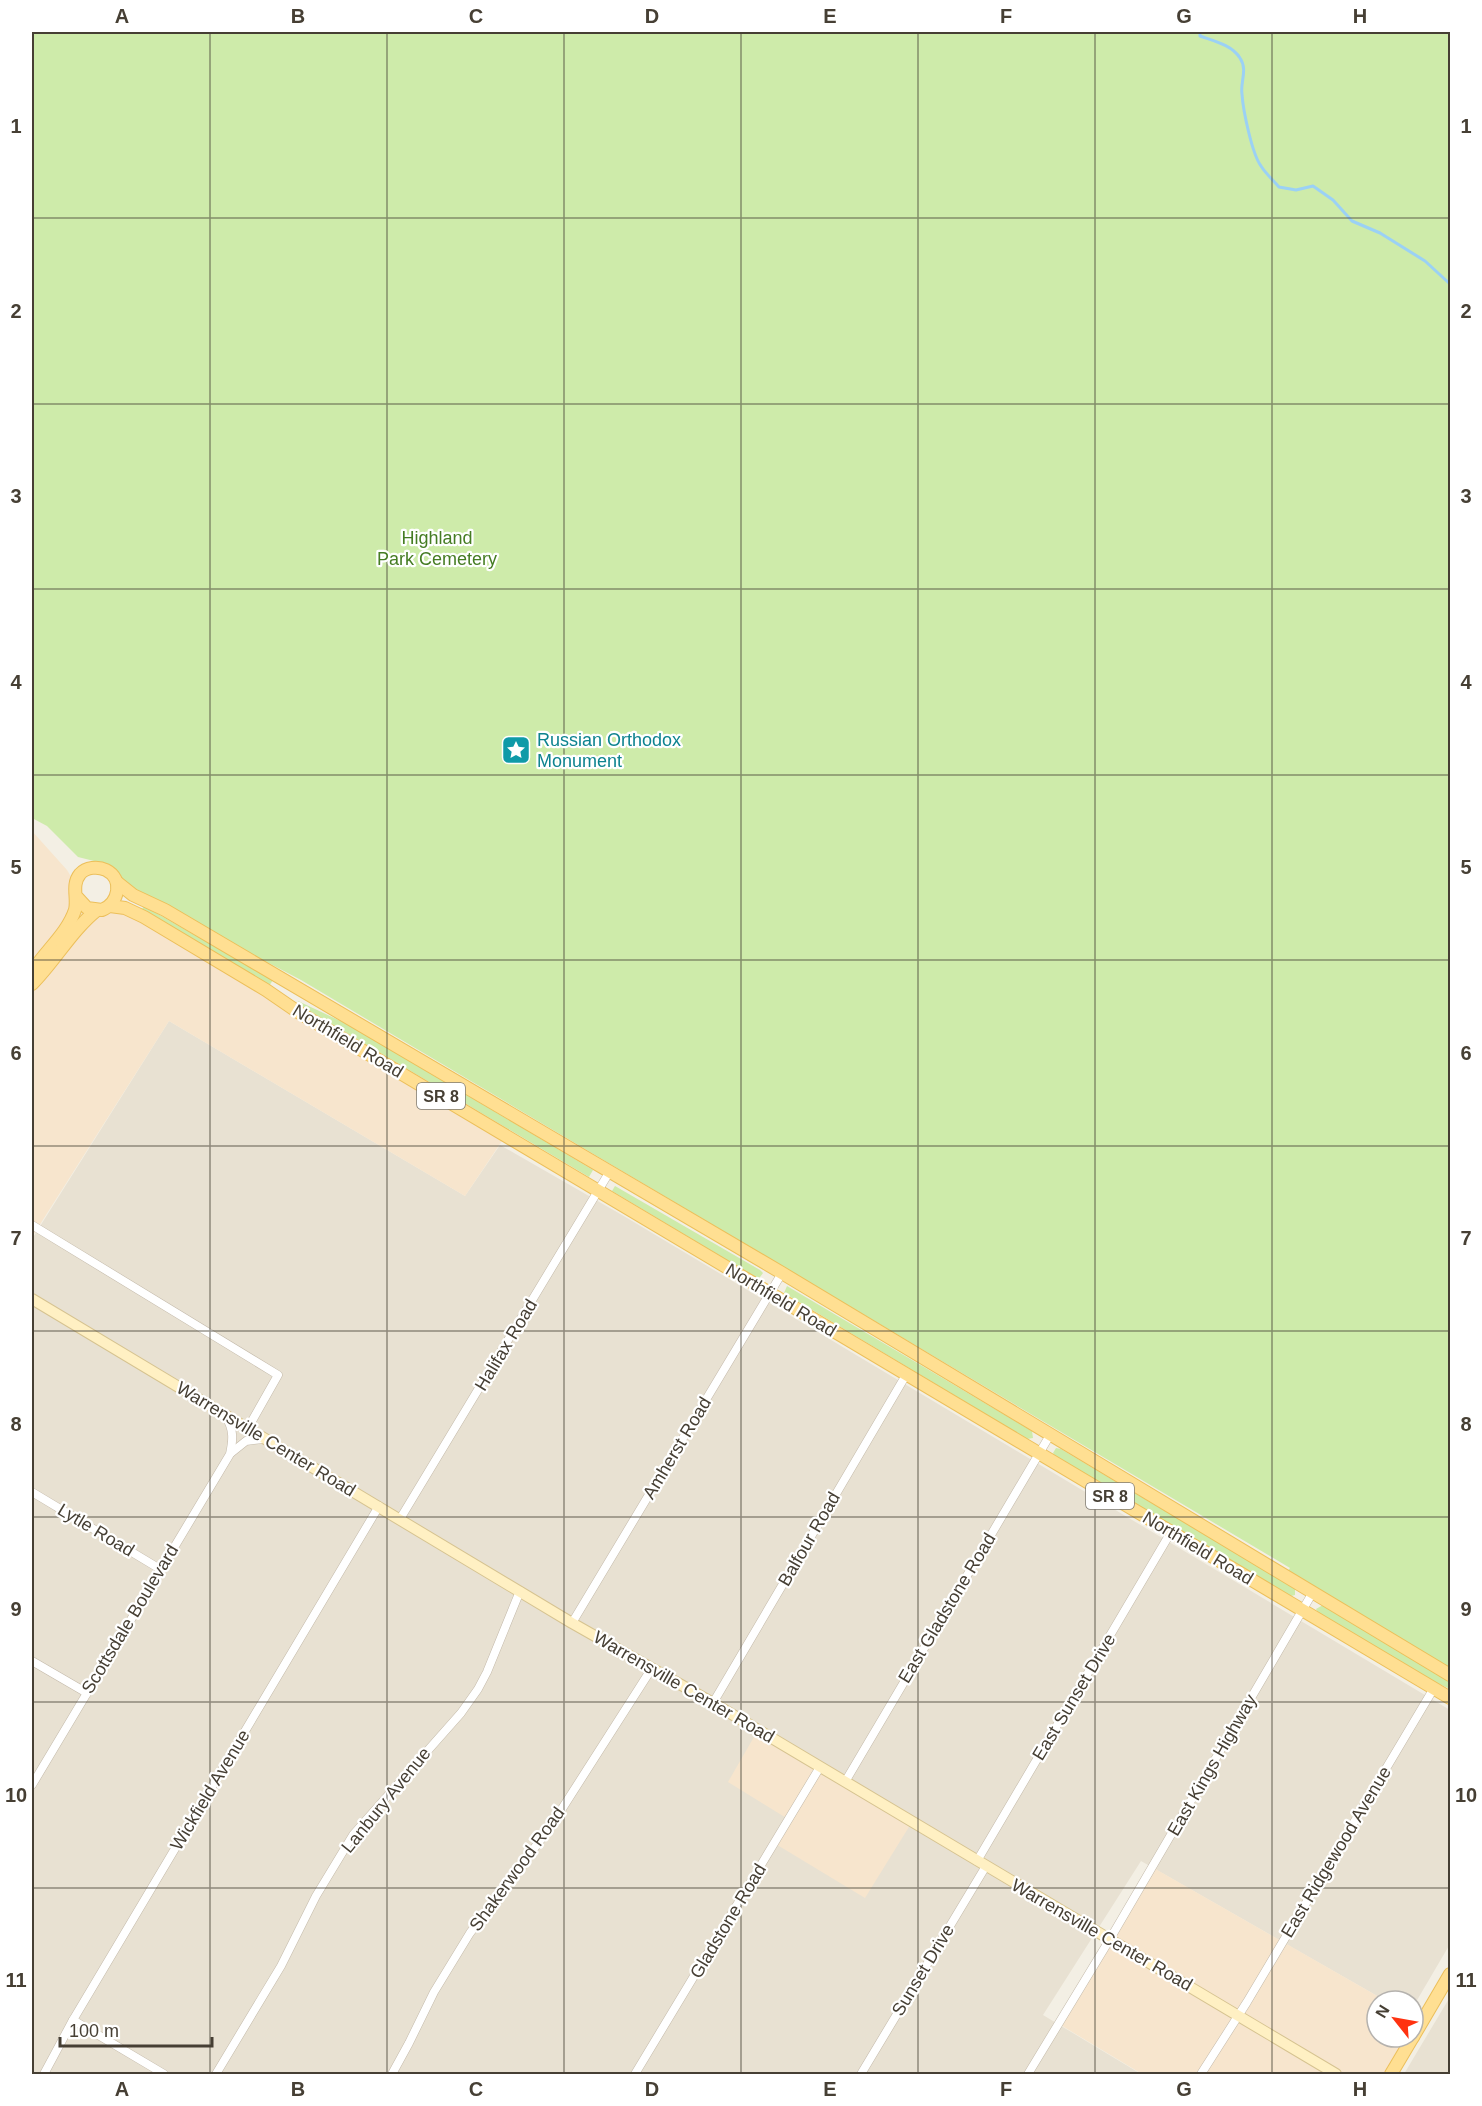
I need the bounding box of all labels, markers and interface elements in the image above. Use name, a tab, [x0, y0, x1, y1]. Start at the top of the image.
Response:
text: A	[115, 5, 129, 27]
text: B	[291, 5, 305, 27]
text: C	[469, 5, 483, 27]
text: D	[645, 5, 659, 27]
text: E	[823, 5, 837, 27]
text: F	[1000, 5, 1012, 27]
text: G	[1176, 5, 1192, 27]
text: H	[1353, 5, 1367, 27]
text: 1	[10, 115, 22, 137]
text: 1	[1460, 115, 1472, 137]
text: 2	[10, 300, 22, 322]
text: 2	[1460, 300, 1472, 322]
text: 3	[10, 485, 22, 507]
text: 3	[1460, 485, 1472, 507]
park label: Highland Park Cemetery	[377, 528, 497, 569]
text: 4	[10, 671, 22, 693]
text: 4	[1460, 671, 1472, 693]
place label: Russian Orthodox Monument	[537, 730, 681, 771]
place icon: Russian Orthodox Monument	[500, 734, 532, 766]
text: 5	[10, 856, 22, 878]
text: 5	[1460, 856, 1472, 878]
street label: Northfield Road	[289, 1000, 407, 1082]
text: 6	[10, 1042, 22, 1064]
text: 6	[1460, 1042, 1472, 1064]
road number: SR 8	[417, 1083, 465, 1109]
text: 7	[10, 1227, 22, 1249]
text: 7	[1460, 1227, 1472, 1249]
street label: Northfield Road	[722, 1259, 840, 1341]
street label: Halifax Road	[471, 1296, 541, 1394]
street label: Warrensville Center Road	[173, 1378, 359, 1500]
street label: Amherst Road	[639, 1394, 715, 1502]
text: 8	[10, 1413, 22, 1435]
text: 8	[1460, 1413, 1472, 1435]
road number: SR 8	[1086, 1483, 1134, 1509]
street label: Balfour Road	[774, 1488, 844, 1590]
street label: Lytle Road	[54, 1499, 138, 1561]
street label: Northfield Road	[1139, 1507, 1257, 1589]
street label: East Gladstone Road	[894, 1530, 1000, 1686]
street label: Scottsdale Boulevard	[78, 1541, 182, 1697]
text: 9	[10, 1598, 22, 1620]
text: 9	[1460, 1598, 1472, 1620]
street label: Warrensville Center Road	[590, 1627, 778, 1747]
street label: East Sunset Drive	[1028, 1630, 1120, 1764]
street label: East Kings Highway	[1163, 1691, 1261, 1839]
street label: Wickfield Avenue	[166, 1726, 254, 1854]
street label: Lanbury Avenue	[337, 1743, 435, 1857]
street label: East Ridgewood Avenue	[1277, 1763, 1395, 1941]
text: 10	[5, 1784, 27, 1806]
text: 10	[1455, 1784, 1477, 1806]
street label: Shakerwood Road	[465, 1803, 569, 1935]
street label: Gladstone Road	[686, 1860, 770, 1982]
street label: Warrensville Center Road	[1008, 1875, 1196, 1995]
street label: Sunset Drive	[888, 1921, 958, 2019]
text: 11	[5, 1969, 27, 1991]
text: 11	[1455, 1969, 1477, 1991]
north arrow	[1365, 1989, 1425, 2049]
text: N	[1372, 2002, 1393, 2021]
scale bar	[60, 2010, 212, 2048]
text: 100 m	[69, 2021, 119, 2041]
text: A	[115, 2078, 129, 2100]
text: B	[291, 2078, 305, 2100]
text: C	[469, 2078, 483, 2100]
text: D	[645, 2078, 659, 2100]
text: E	[823, 2078, 837, 2100]
text: F	[1000, 2078, 1012, 2100]
text: G	[1176, 2078, 1192, 2100]
text: H	[1353, 2078, 1367, 2100]

